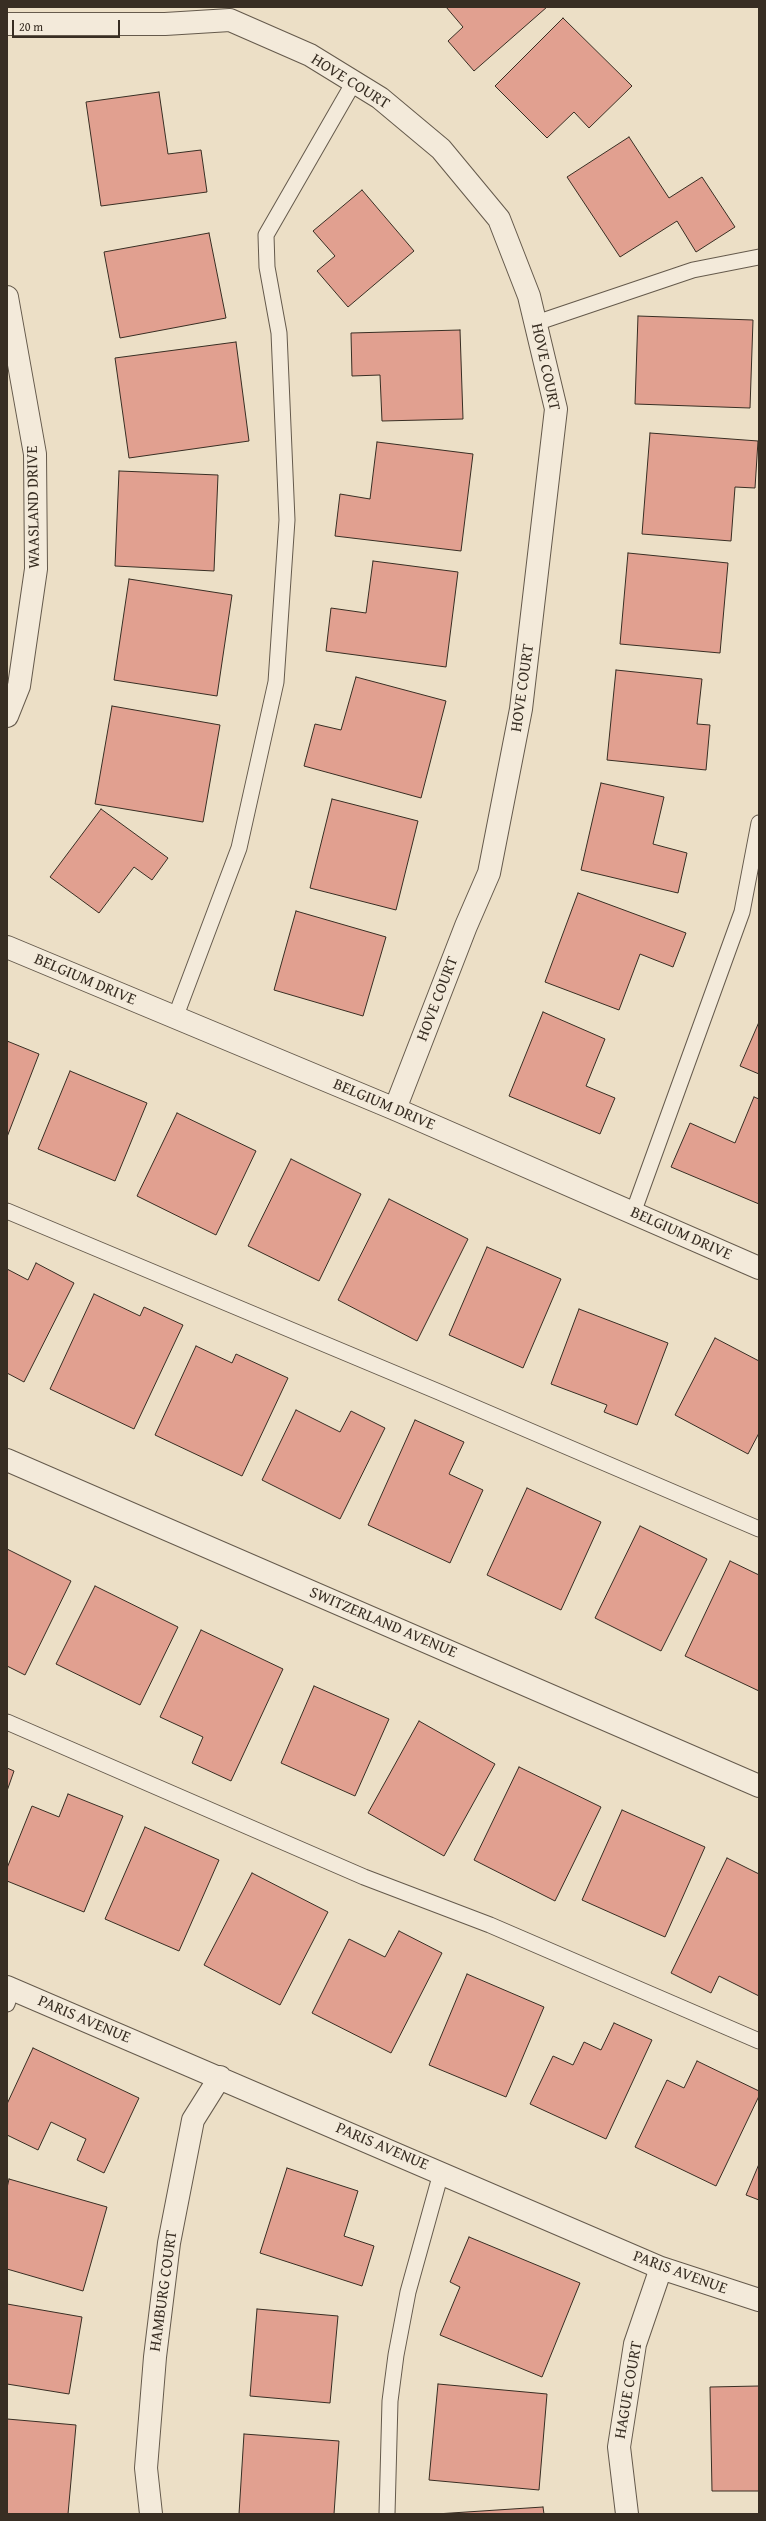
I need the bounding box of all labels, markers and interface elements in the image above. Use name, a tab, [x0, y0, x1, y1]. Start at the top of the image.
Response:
scale bar	[14, 12, 122, 38]
text: 20 m	[19, 18, 43, 35]
street label: HOVE COURT	[307, 50, 393, 114]
street label: HOVE COURT	[526, 322, 564, 412]
street label: WAASLAND DRIVE	[23, 445, 45, 569]
street label: HOVE COURT	[507, 643, 539, 733]
street label: BELGIUM DRIVE	[31, 950, 139, 1010]
street label: HOVE COURT	[413, 954, 463, 1044]
street label: BELGIUM DRIVE	[330, 1075, 438, 1135]
street label: BELGIUM DRIVE	[627, 1203, 735, 1265]
street label: SWITZERLAND AVENUE	[306, 1583, 460, 1663]
street label: PARIS AVENUE	[35, 1992, 133, 2048]
street label: PARIS AVENUE	[333, 2119, 431, 2175]
street label: HAMBURG COURT	[146, 2229, 182, 2353]
street label: PARIS AVENUE	[630, 2247, 730, 2299]
street label: HAGUE COURT	[611, 2340, 647, 2440]

